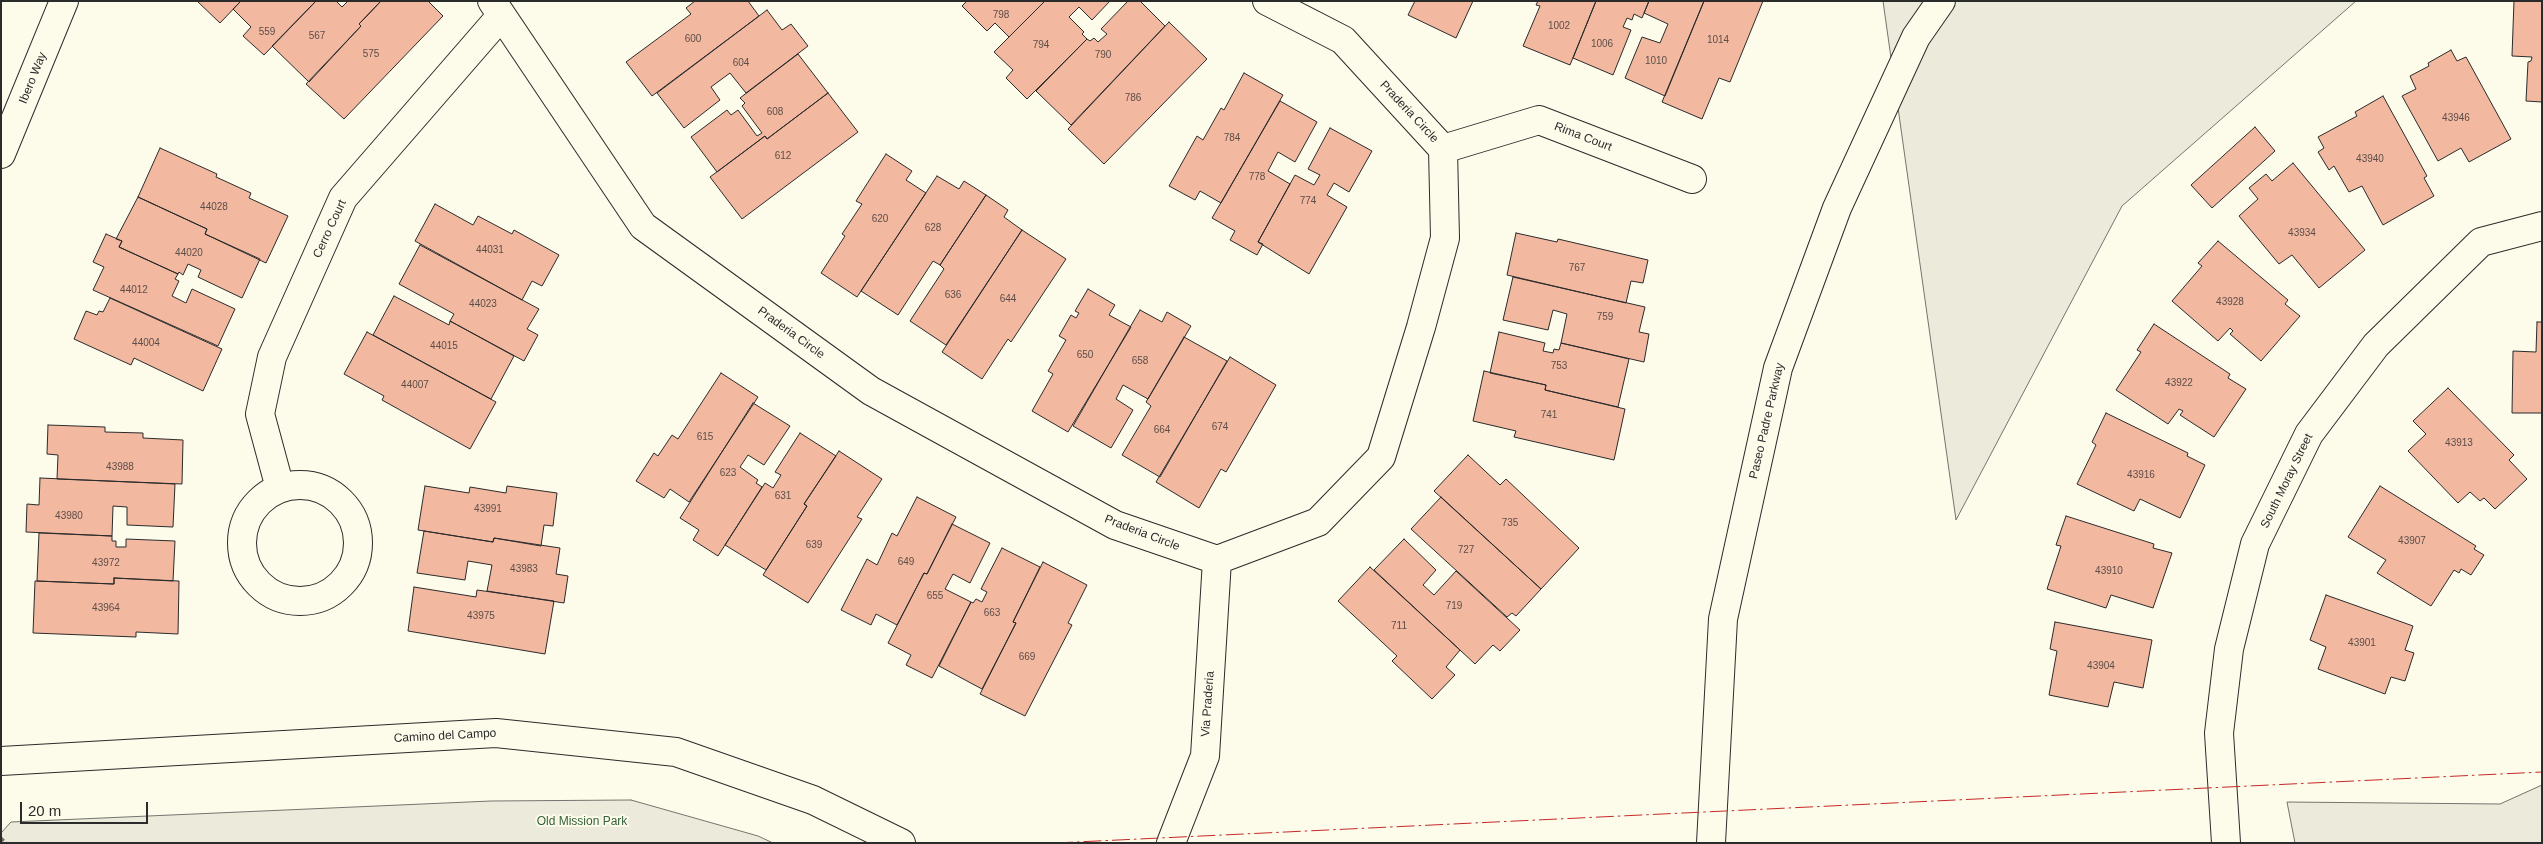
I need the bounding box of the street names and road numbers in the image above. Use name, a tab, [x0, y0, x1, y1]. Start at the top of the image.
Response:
street label: Ibero Way	[16, 50, 50, 106]
street label: Praderia Circle	[1377, 78, 1441, 146]
street label: Rima Court	[1552, 119, 1614, 155]
street label: Cerro Court	[310, 198, 350, 260]
street label: Praderia Circle	[755, 304, 827, 362]
street label: Paseo Padre Parkway	[1747, 362, 1787, 480]
street label: South Moray Street	[2258, 431, 2316, 531]
street label: Praderia Circle	[1102, 512, 1182, 554]
street label: Via Praderia	[1199, 671, 1217, 737]
street label: Camino del Campo	[393, 726, 497, 746]

